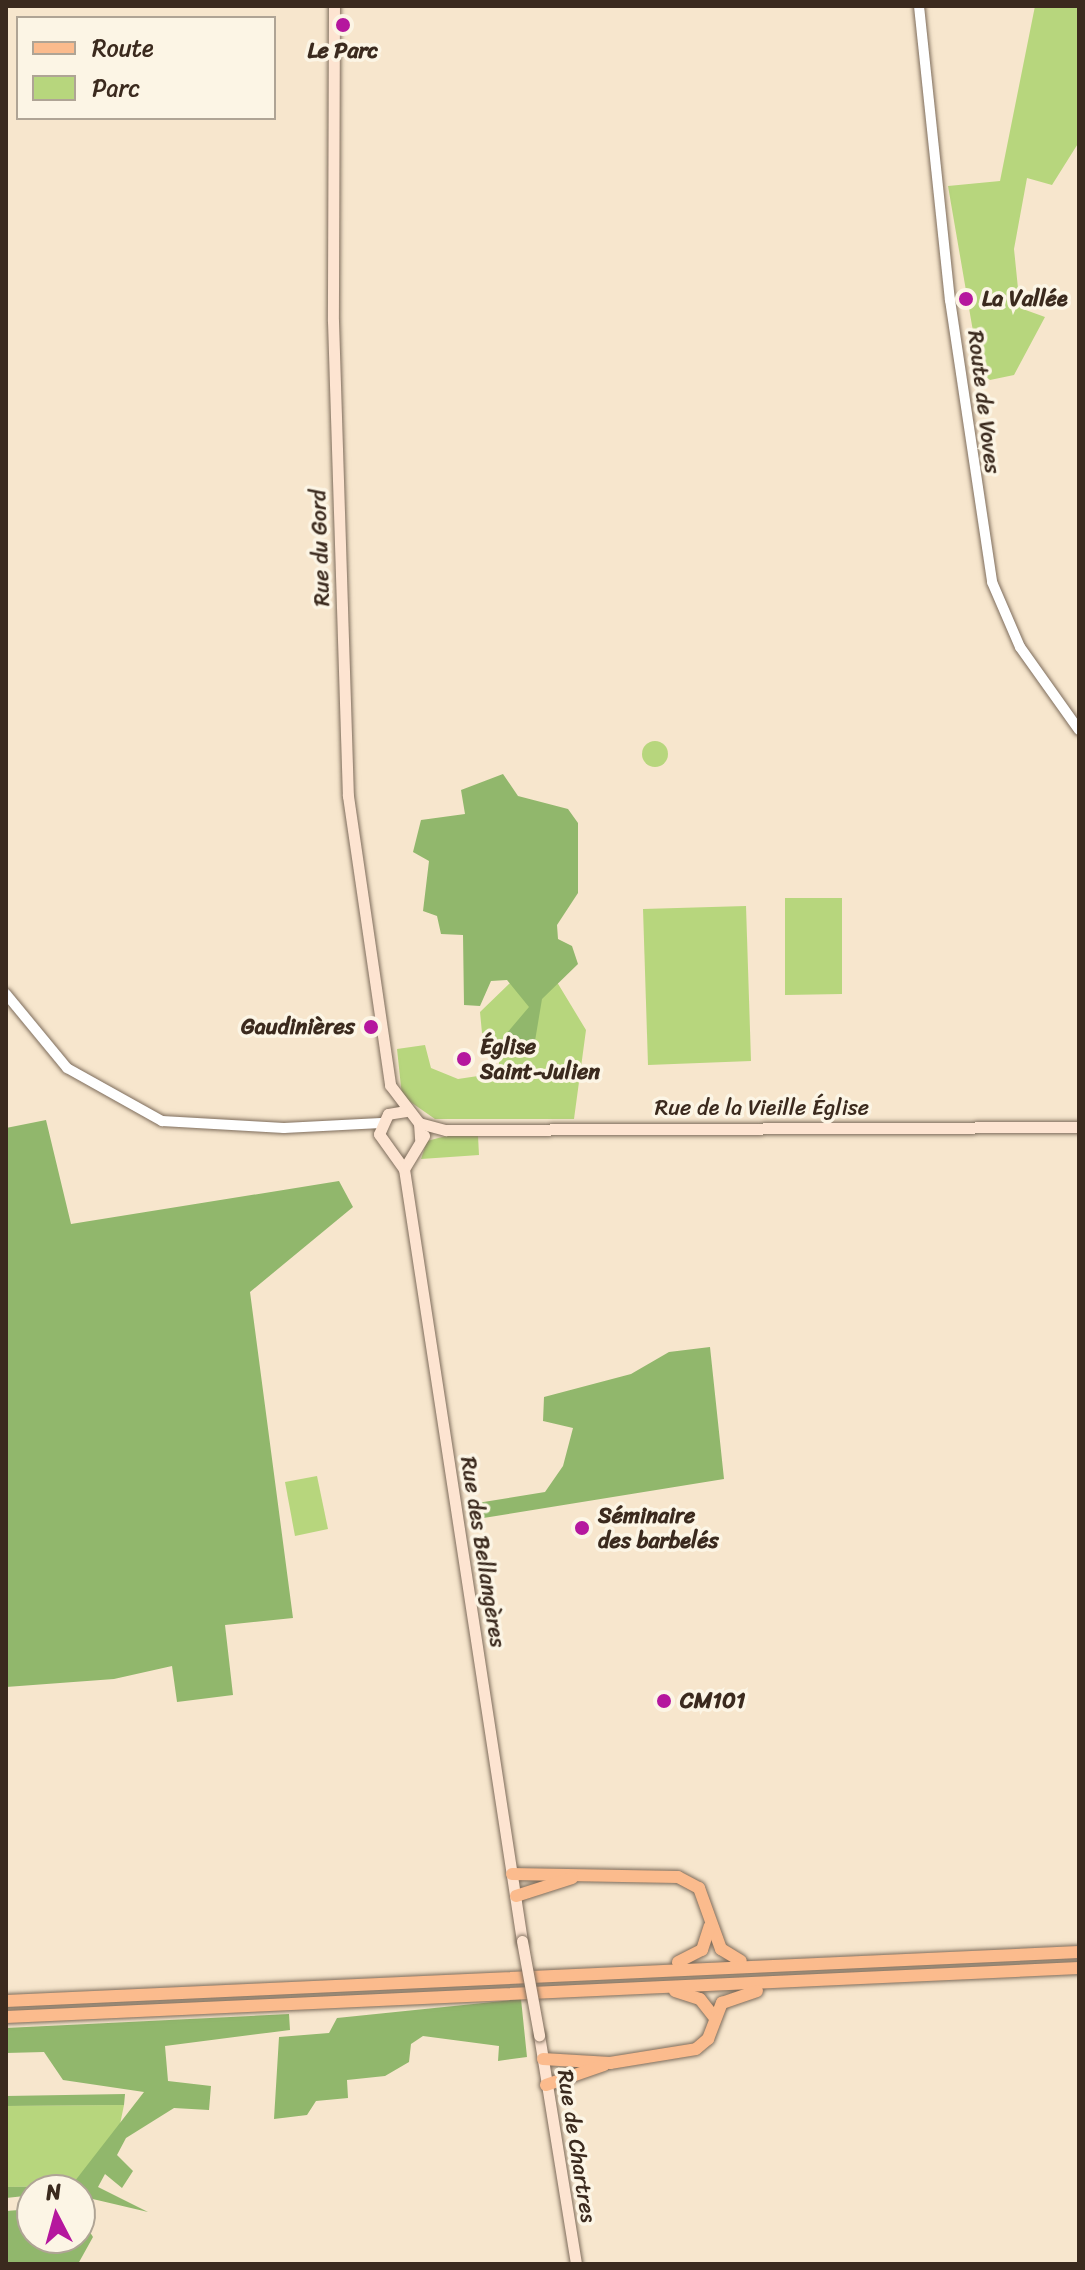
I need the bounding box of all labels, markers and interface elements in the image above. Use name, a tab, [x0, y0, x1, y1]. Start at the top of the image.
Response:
legend	[16, 16, 276, 120]
marker: Le Parc	[334, 16, 352, 34]
text: Route	[92, 27, 154, 69]
place label: Le Parc	[307, 38, 379, 64]
text: Parc	[92, 67, 140, 109]
place label: La Vallée	[982, 286, 1067, 312]
marker: La Vallée	[957, 290, 975, 308]
street label: Route de Voves	[962, 328, 1006, 476]
street label: Rue du Gord	[305, 489, 335, 607]
place label: Gaudinières	[241, 1014, 355, 1040]
marker: Gaudinières	[362, 1018, 380, 1036]
place label: Église Saint-Julien	[480, 1033, 600, 1084]
marker: Église Saint-Julien	[455, 1050, 473, 1068]
street label: Rue de la Vieille Église	[654, 1095, 870, 1121]
street label: Rue des Bellangères	[455, 1455, 511, 1649]
place label: Séminaire des barbelés	[598, 1502, 720, 1554]
marker: Séminaire des barbelés	[573, 1519, 591, 1537]
place label: CM101	[680, 1688, 745, 1714]
marker: CM101	[655, 1692, 673, 1710]
street label: Rue de Chartres	[552, 2067, 602, 2225]
text: N	[44, 2171, 63, 2212]
north arrow	[16, 2174, 96, 2254]

